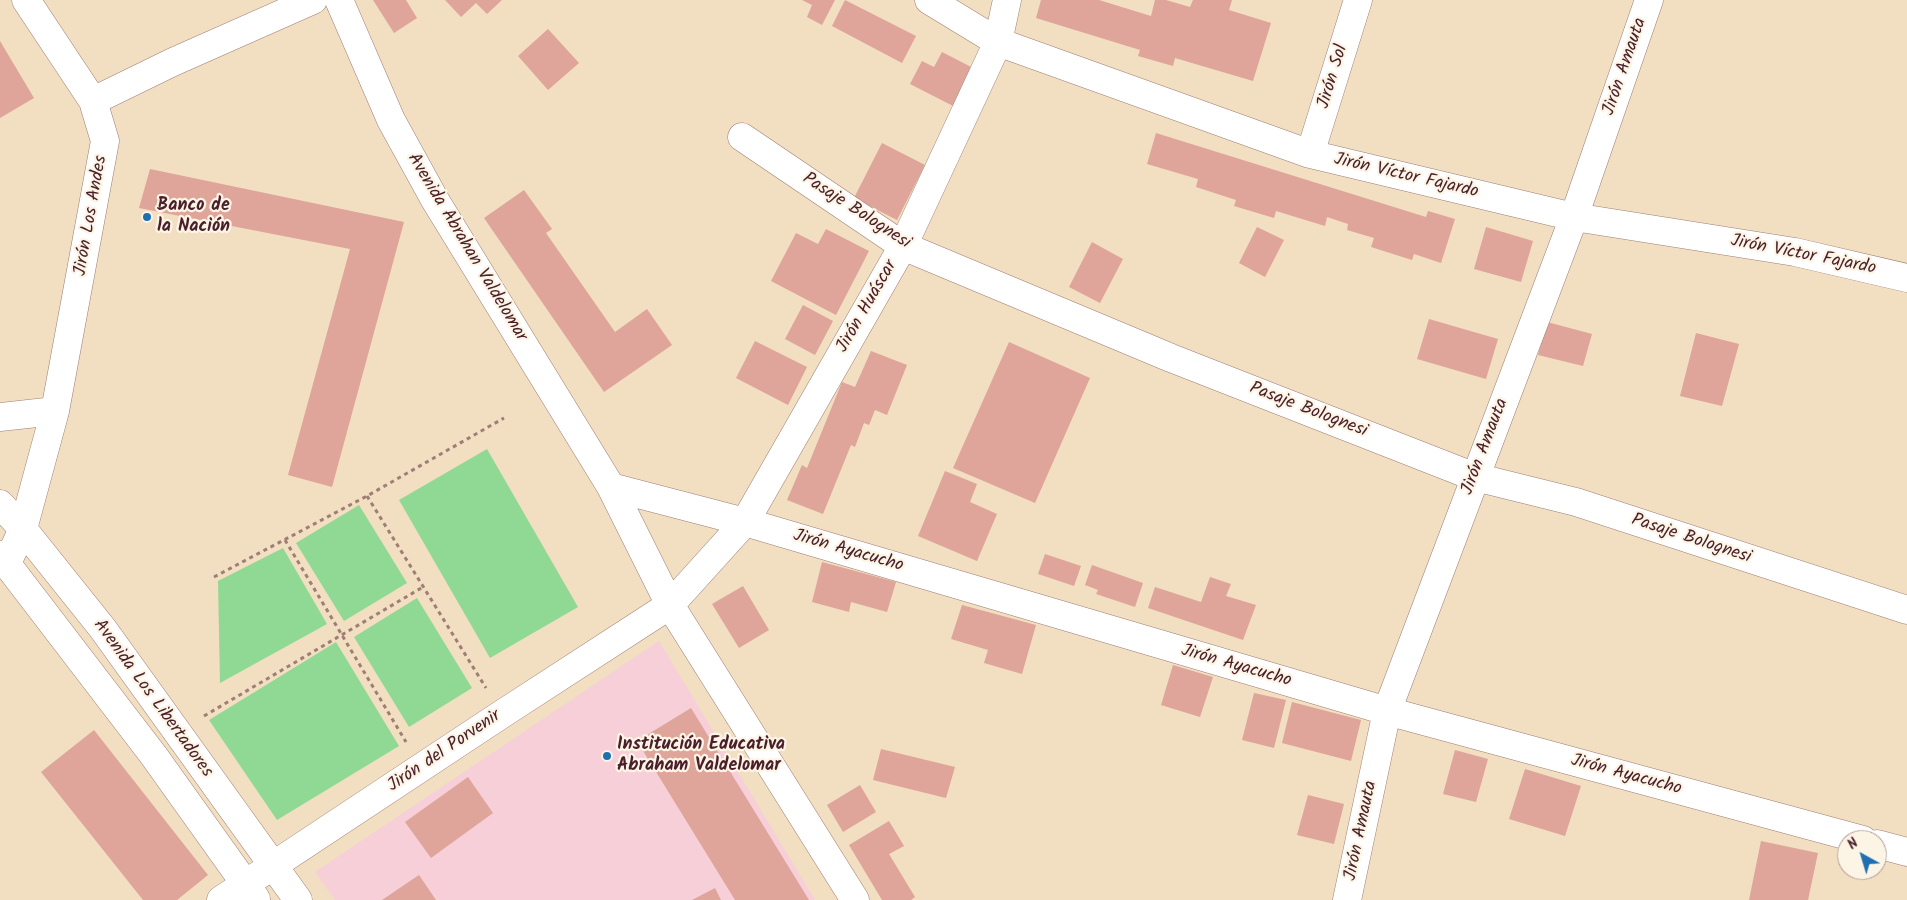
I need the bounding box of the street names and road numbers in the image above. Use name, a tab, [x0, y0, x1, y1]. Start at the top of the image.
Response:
street label: Jirón Amauta	[1599, 16, 1653, 118]
street label: Jirón Sol	[1314, 42, 1354, 112]
street label: Avenida Abrahan Valdelomar	[401, 150, 531, 346]
street label: Jirón Víctor Fajardo	[1332, 150, 1480, 204]
street label: Jirón Los Andes	[71, 154, 113, 278]
street label: Pasaje Bolognesi	[798, 169, 914, 255]
street label: Jirón Víctor Fajardo	[1728, 231, 1878, 281]
street label: Jirón Huáscar	[833, 257, 903, 357]
street label: Pasaje Bolognesi	[1246, 379, 1370, 443]
street label: Jirón Amauta	[1458, 396, 1514, 498]
street label: Pasaje Bolognesi	[1628, 510, 1754, 570]
street label: Jirón Ayacucho	[790, 526, 906, 578]
street label: Avenida Los Libertadores	[87, 616, 217, 782]
street label: Jirón Ayacucho	[1178, 641, 1294, 693]
street label: Jirón del Porvenir	[384, 706, 506, 798]
street label: Jirón Ayacucho	[1568, 751, 1684, 801]
street label: Jirón Amauta	[1341, 779, 1383, 883]

